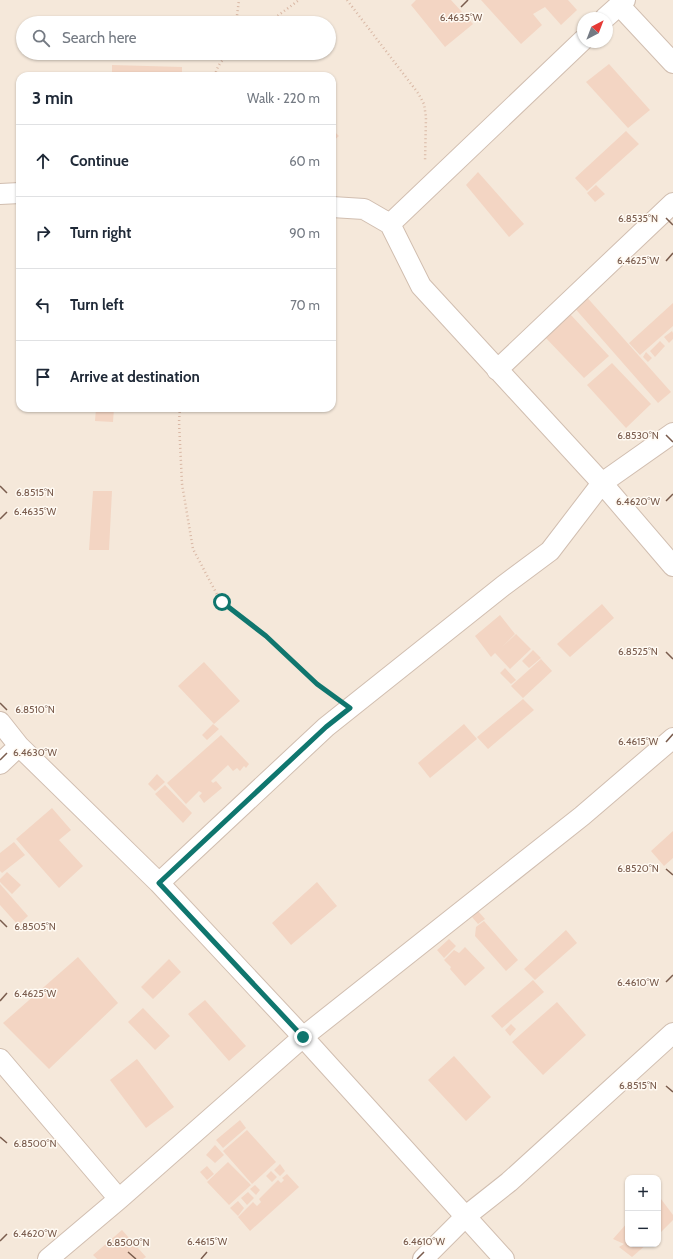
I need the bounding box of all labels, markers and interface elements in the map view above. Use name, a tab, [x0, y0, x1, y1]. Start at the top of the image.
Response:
text: 6.4635°W	[440, 11, 483, 24]
north arrow	[577, 12, 613, 48]
search box	[16, 16, 336, 60]
icon: search	[30, 27, 52, 49]
text: Search here	[62, 29, 137, 47]
text: 3 min	[32, 88, 73, 108]
text: Walk · 220 m	[247, 90, 320, 106]
icon: ahead	[32, 150, 54, 172]
text: Continue	[70, 152, 129, 170]
text: 60 m	[289, 153, 320, 169]
text: 6.8535°N	[618, 212, 658, 225]
icon: right	[32, 222, 54, 244]
text: Turn right	[70, 224, 131, 242]
text: 90 m	[289, 225, 320, 241]
text: 6.4625°W	[617, 254, 660, 267]
icon: left	[32, 294, 54, 316]
text: Turn left	[70, 296, 124, 314]
text: 70 m	[290, 297, 320, 313]
icon: arrive	[32, 366, 54, 388]
text: Arrive at destination	[70, 368, 200, 386]
text: 6.8530°N	[617, 429, 659, 442]
text: 6.8515°N	[16, 486, 54, 499]
text: 6.4620°W	[616, 495, 660, 508]
text: 6.4635°W	[14, 505, 57, 518]
route start	[213, 593, 231, 611]
text: 6.8525°N	[618, 645, 658, 658]
text: 6.8510°N	[15, 703, 55, 716]
text: 6.4615°W	[618, 735, 659, 748]
text: 6.4630°W	[13, 746, 58, 759]
text: 6.8520°N	[617, 862, 659, 875]
text: 6.8505°N	[14, 920, 56, 933]
text: 6.4610°W	[617, 976, 659, 989]
text: 6.4625°W	[14, 987, 57, 1000]
route end	[294, 1028, 312, 1046]
text: 6.8515°N	[619, 1079, 657, 1092]
text: 6.8500°N	[13, 1137, 57, 1150]
map controls	[625, 1175, 661, 1247]
button: +	[625, 1175, 661, 1211]
button: −	[625, 1211, 661, 1247]
text: 6.4620°W	[13, 1227, 57, 1240]
text: 6.4615°W	[187, 1235, 228, 1248]
text: 6.4610°W	[403, 1235, 445, 1248]
text: 6.8500°N	[106, 1236, 150, 1249]

